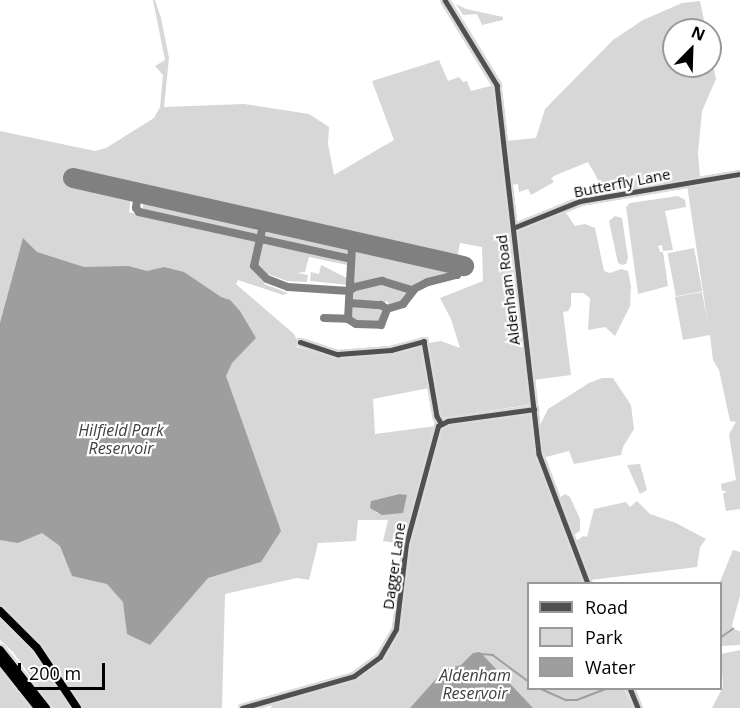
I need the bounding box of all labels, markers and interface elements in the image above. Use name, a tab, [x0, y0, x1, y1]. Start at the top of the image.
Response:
north arrow	[662, 18, 722, 78]
text: N	[688, 21, 709, 46]
street label: Butterfly Lane	[572, 165, 672, 201]
street label: Aldenham Road	[492, 234, 524, 346]
water label: Hilfield Park Reservoir	[78, 420, 164, 458]
street label: Dagger Lane	[379, 521, 409, 611]
legend	[527, 582, 722, 690]
text: Road	[585, 595, 628, 619]
text: Park	[585, 625, 623, 649]
scale bar	[21, 651, 108, 689]
text: Water	[585, 655, 636, 679]
text: 200 m	[29, 661, 81, 685]
water label: Aldenham Reservoir	[439, 665, 511, 703]

